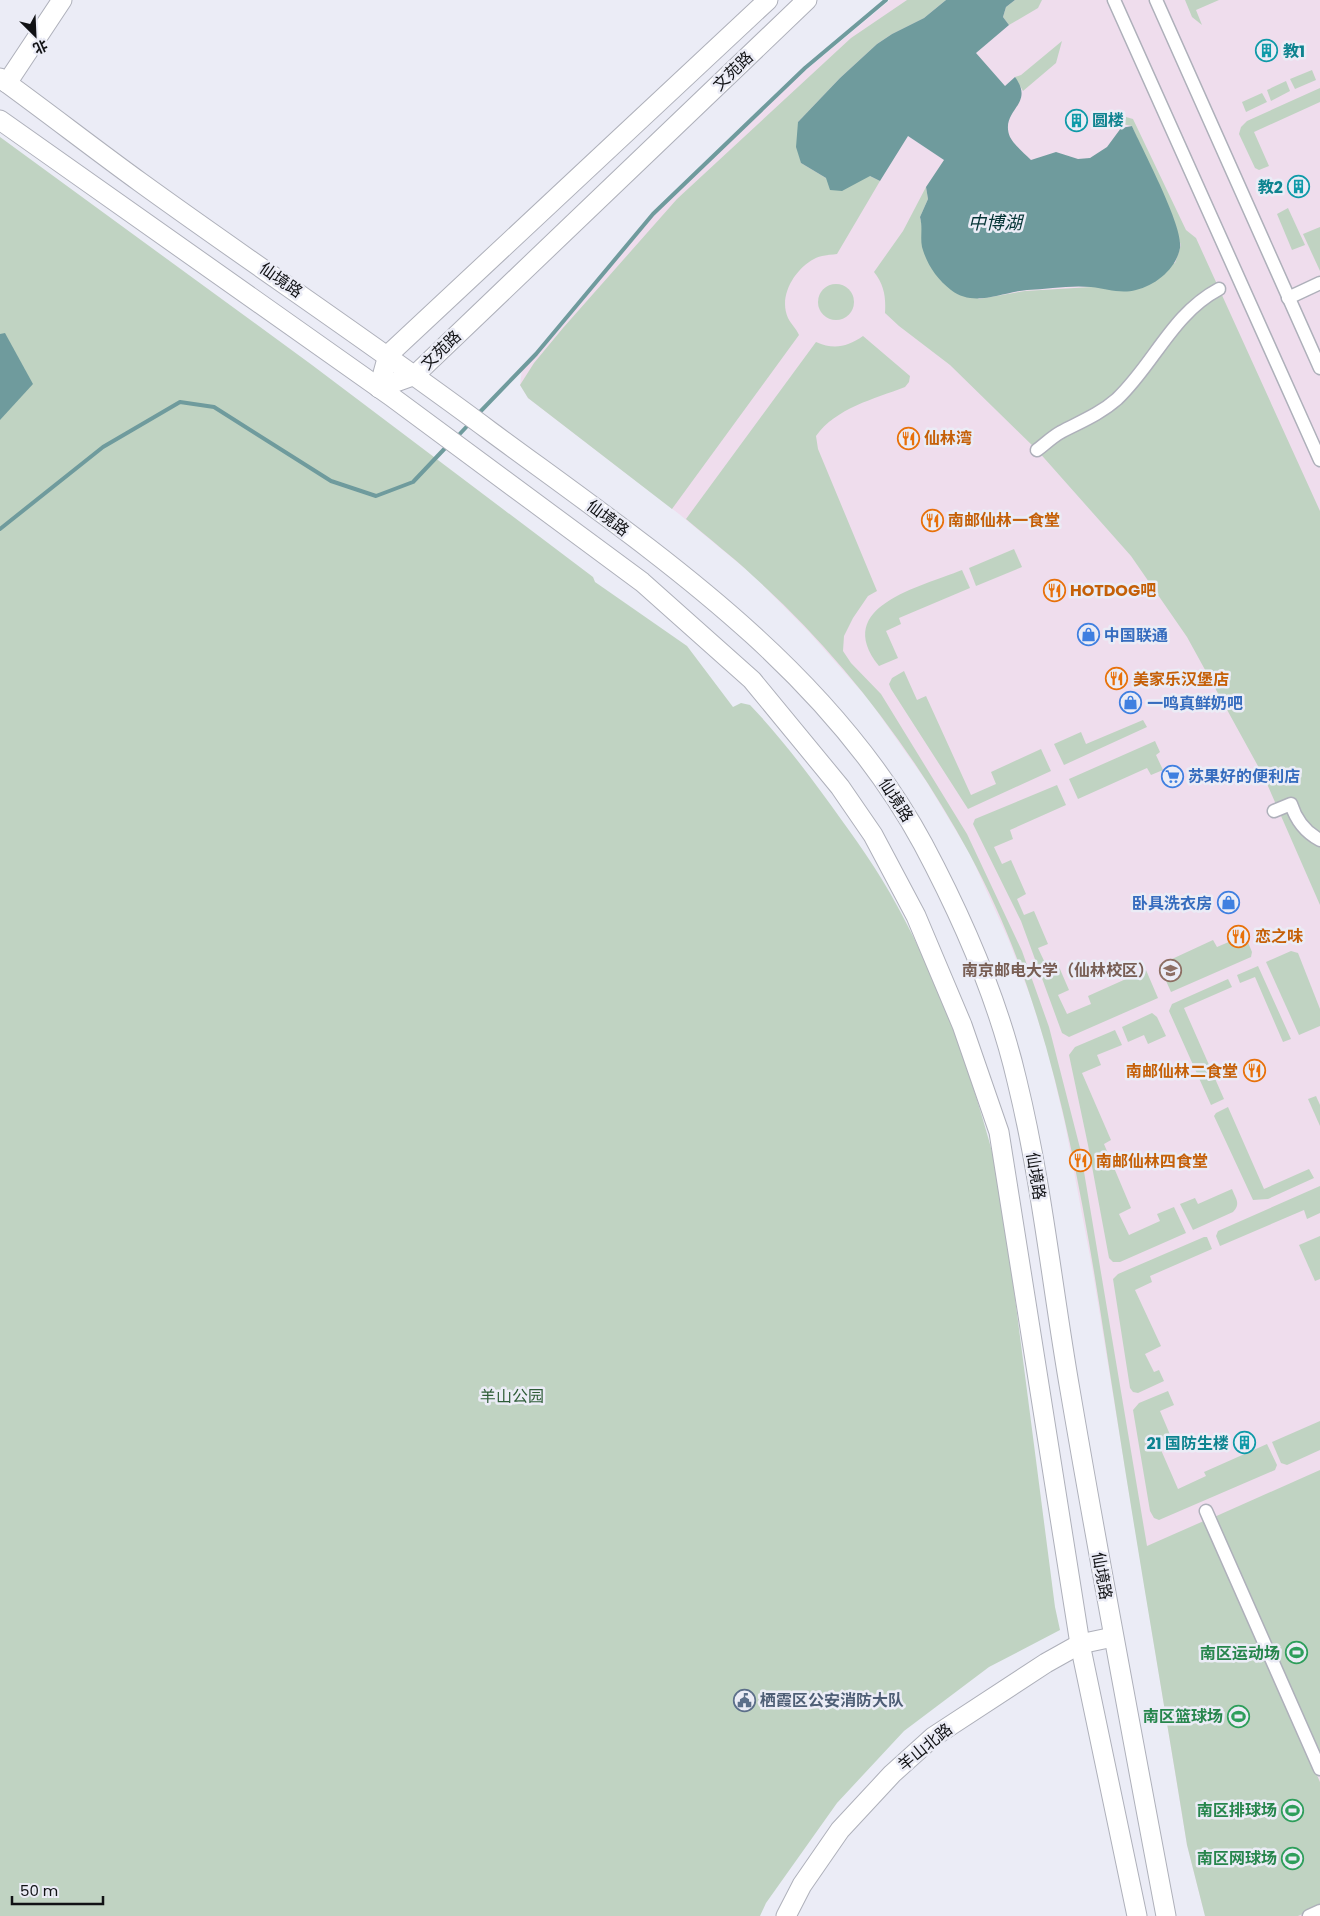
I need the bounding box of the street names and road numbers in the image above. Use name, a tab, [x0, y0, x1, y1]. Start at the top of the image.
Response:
street label: 文苑路	[708, 46, 758, 96]
street label: 仙境路	[255, 257, 307, 303]
street label: 文苑路	[416, 325, 466, 375]
street label: 仙境路	[582, 494, 634, 542]
street label: 仙境路	[873, 774, 919, 826]
street label: 仙境路	[1021, 1150, 1051, 1202]
street label: 仙境路	[1087, 1550, 1117, 1602]
street label: 羊山北路	[893, 1718, 957, 1776]

